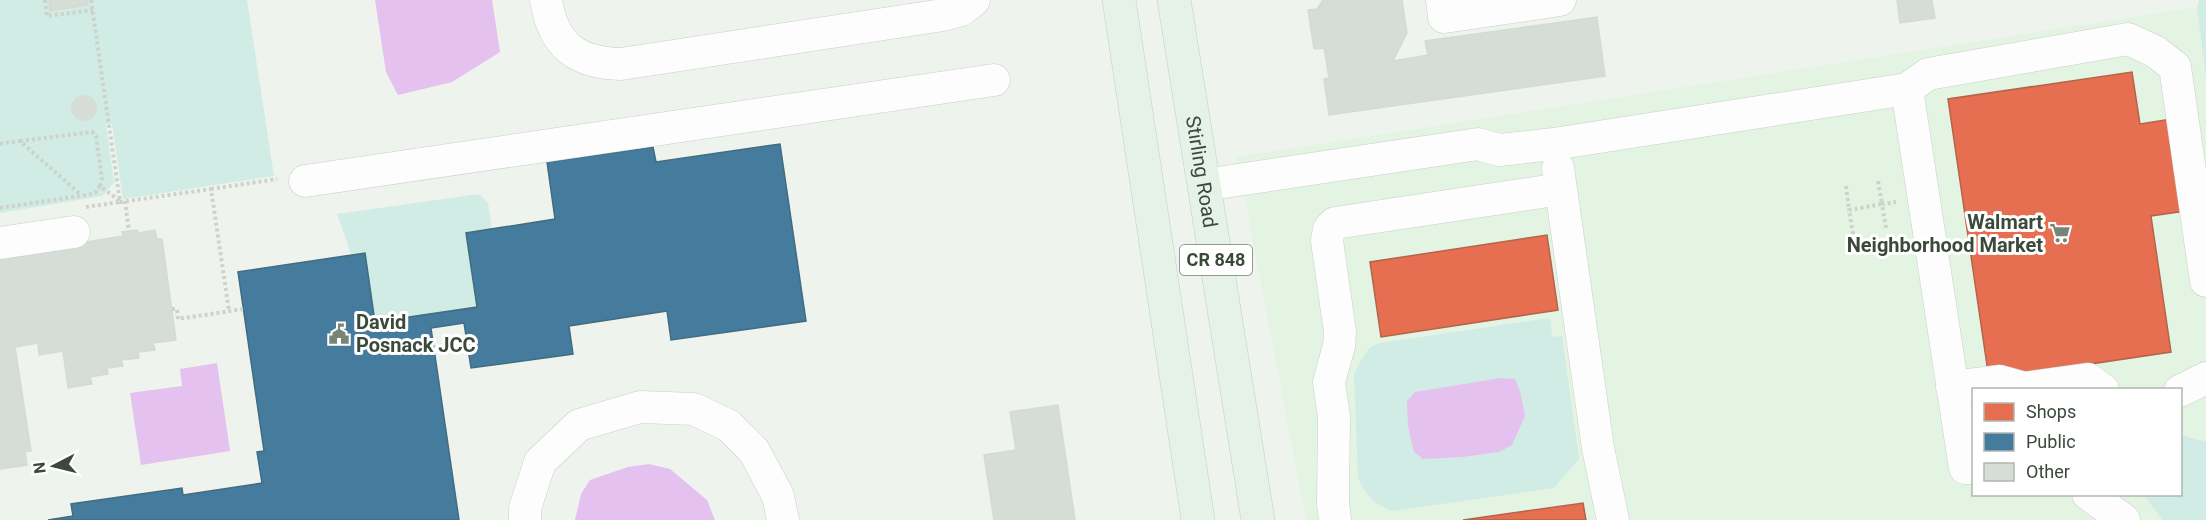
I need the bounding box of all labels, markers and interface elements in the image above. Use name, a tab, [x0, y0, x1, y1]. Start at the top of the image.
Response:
street label: Stirling Road	[1181, 114, 1223, 229]
place label: Walmart Neighborhood Market	[1847, 210, 2043, 257]
supermarket icon: Walmart Neighborhood Market	[2048, 221, 2072, 245]
road number: CR 848	[1180, 245, 1252, 275]
place label: David Posnack JCC	[356, 310, 476, 357]
public building icon: David Posnack JCC	[327, 322, 351, 346]
legend	[1972, 388, 2182, 496]
text: Shops	[2026, 401, 2076, 422]
text: Public	[2026, 431, 2076, 452]
north arrow	[24, 436, 84, 496]
text: N	[29, 461, 50, 475]
text: Other	[2026, 461, 2070, 482]

